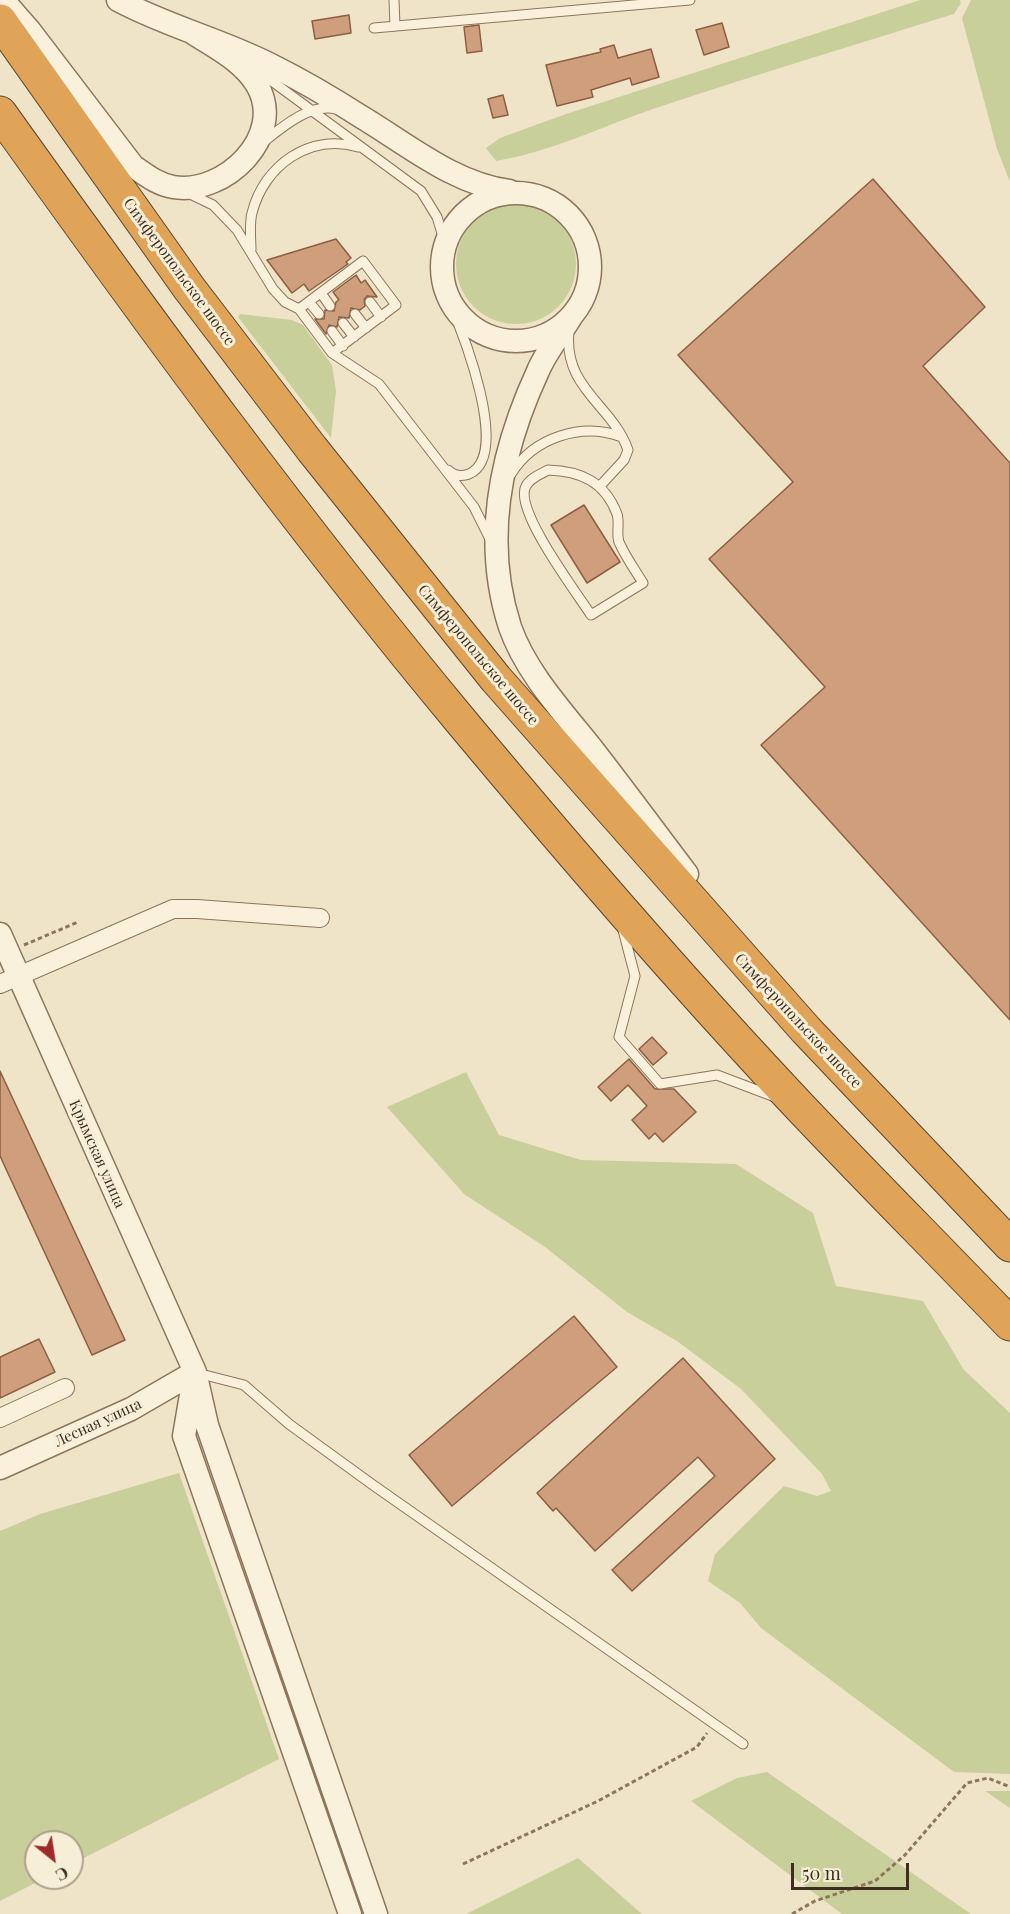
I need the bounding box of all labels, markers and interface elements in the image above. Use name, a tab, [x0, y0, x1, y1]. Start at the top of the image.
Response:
street label: Симферопольское шоссе	[119, 195, 239, 349]
street label: Симферопольское шоссе	[414, 581, 542, 729]
street label: Симферопольское шоссе	[731, 950, 865, 1092]
street label: Крымская улица	[65, 1097, 129, 1211]
street label: Лесная улица	[52, 1395, 144, 1451]
north arrow	[24, 1830, 84, 1890]
scale bar	[794, 1851, 912, 1889]
text: 50 m	[802, 1861, 841, 1885]
text: С	[52, 1862, 72, 1886]

